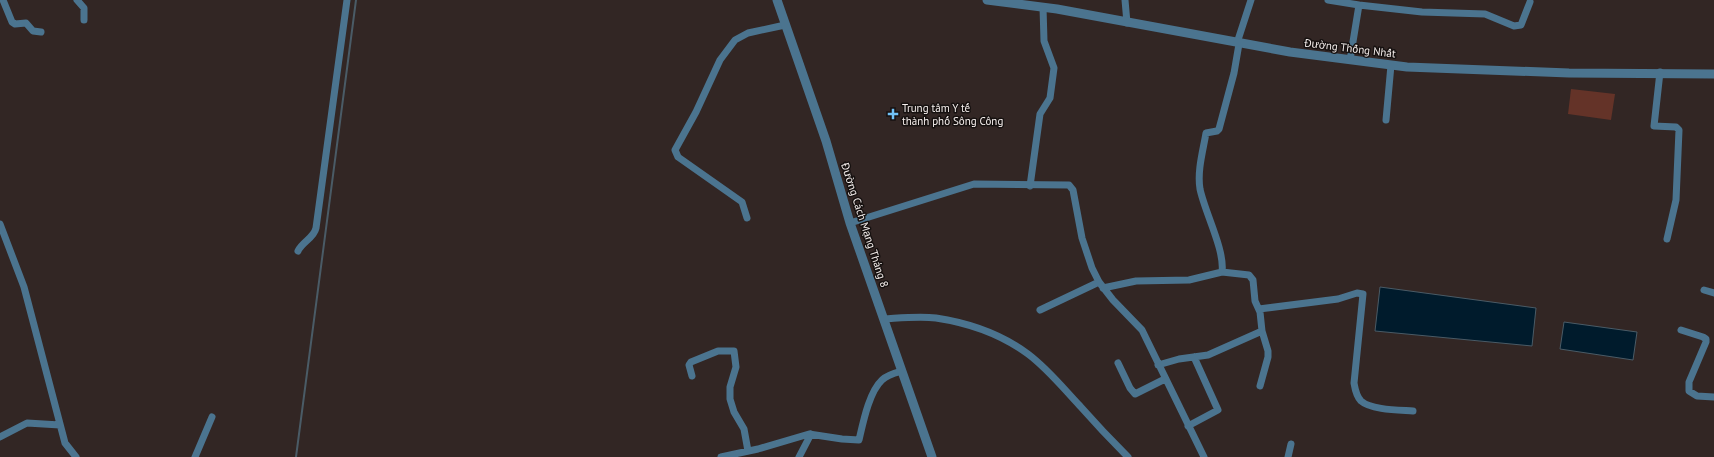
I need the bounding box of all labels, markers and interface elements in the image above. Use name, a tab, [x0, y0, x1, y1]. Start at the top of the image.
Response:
street label: Đường Thống Nhất	[1303, 35, 1397, 61]
place label: Trung tâm Y tế thành phố Sông Công	[902, 101, 1003, 128]
marker: Trung tâm Y tế thành phố Sông Công	[887, 108, 899, 120]
street label: Đường Cách Mạng Tháng 8	[838, 160, 892, 289]

